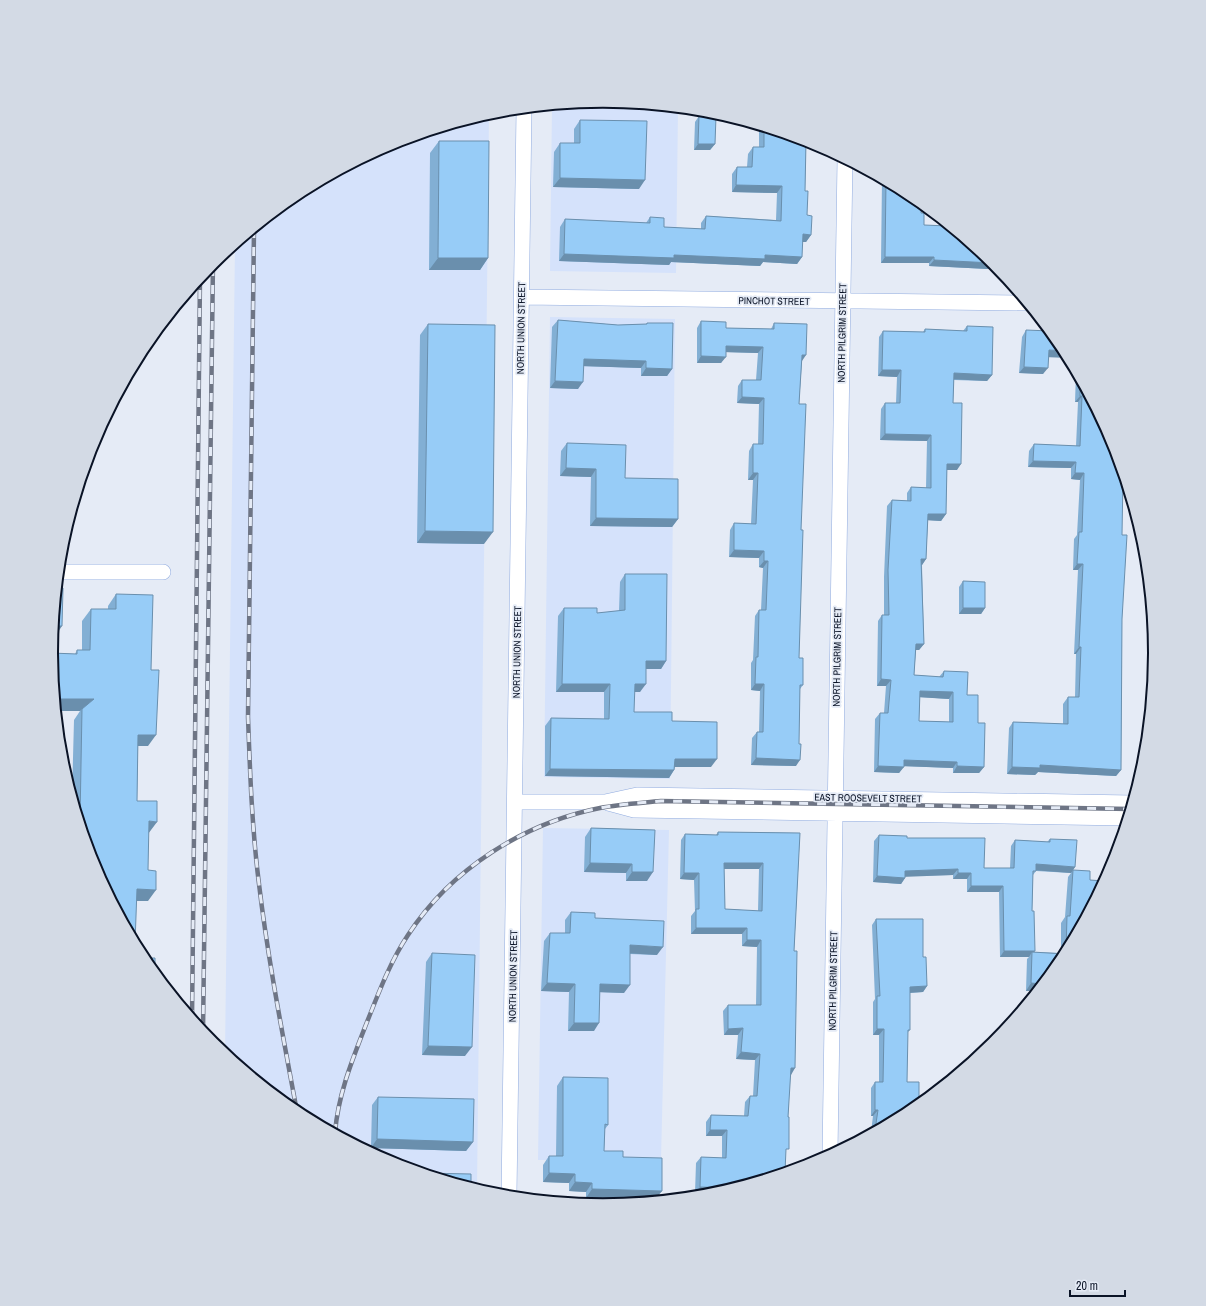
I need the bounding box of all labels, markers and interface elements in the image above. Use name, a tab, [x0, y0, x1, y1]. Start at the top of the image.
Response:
street label: NORTH UNION STREET	[514, 282, 528, 374]
street label: NORTH PILGRIM STREET	[835, 283, 849, 383]
street label: PINCHOT STREET	[738, 294, 810, 308]
street label: NORTH UNION STREET	[510, 606, 524, 698]
street label: NORTH PILGRIM STREET	[830, 607, 844, 707]
street label: EAST ROOSEVELT STREET	[814, 791, 922, 805]
street label: NORTH UNION STREET	[506, 930, 520, 1022]
street label: NORTH PILGRIM STREET	[826, 931, 840, 1031]
scale bar	[1070, 1272, 1125, 1298]
text: 20 m	[1076, 1278, 1098, 1294]

